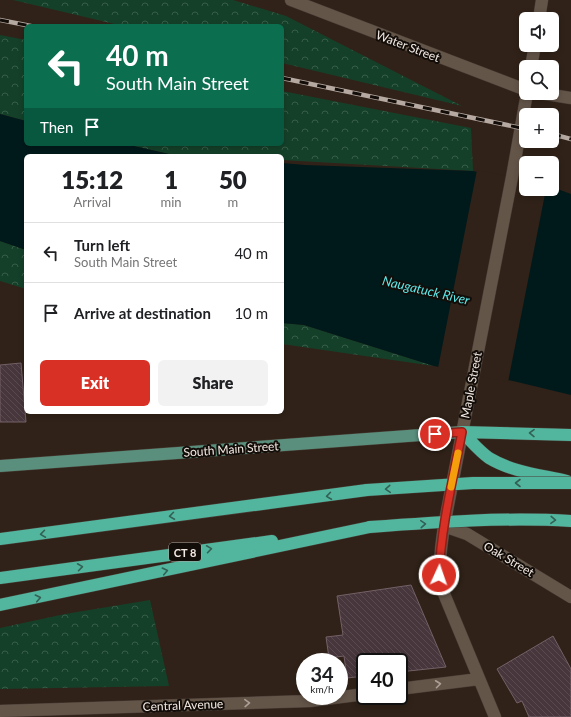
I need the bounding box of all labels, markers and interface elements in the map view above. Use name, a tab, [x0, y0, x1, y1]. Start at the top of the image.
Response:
map controls	[519, 12, 559, 196]
button: sound	[519, 12, 559, 52]
street label: Water Street	[374, 27, 443, 65]
text: 40 m	[106, 38, 169, 72]
icon: left	[40, 40, 92, 92]
button: search	[519, 60, 559, 100]
text: South Main Street	[106, 72, 249, 94]
button: +	[519, 108, 559, 148]
icon: arrive	[81, 116, 103, 138]
text: Then	[40, 118, 73, 136]
button: −	[519, 156, 559, 196]
text: 15:12	[61, 165, 123, 194]
text: 1	[164, 165, 178, 194]
text: 50	[219, 165, 247, 194]
text: Arrival	[74, 194, 111, 210]
text: min	[161, 194, 182, 210]
text: m	[227, 194, 238, 210]
text: Turn left	[74, 236, 130, 254]
icon: left	[40, 242, 62, 264]
text: 40 m	[234, 244, 268, 262]
text: South Main Street	[74, 254, 177, 270]
water label: Naugatuck River	[381, 272, 472, 308]
icon: arrive	[40, 302, 62, 324]
text: Arrive at destination	[74, 304, 211, 322]
text: 10 m	[234, 304, 268, 322]
street label: Maple Street	[457, 350, 485, 420]
button: Exit	[40, 360, 150, 406]
button: Share	[158, 360, 268, 406]
pin	[418, 417, 452, 451]
icon: arrive	[424, 423, 446, 445]
one-way arrow	[529, 429, 535, 437]
street label: South Main Street	[183, 438, 280, 460]
one-way arrow	[515, 479, 521, 487]
one-way arrow	[385, 484, 391, 493]
one-way arrow	[326, 491, 332, 500]
one-way arrow	[169, 511, 175, 520]
one-way arrow	[550, 516, 556, 525]
one-way arrow	[420, 519, 426, 528]
one-way arrow	[40, 529, 46, 538]
street label: Oak Street	[481, 538, 538, 580]
road number: CT 8	[169, 543, 201, 561]
one-way arrow	[206, 545, 212, 554]
position arrow	[418, 554, 460, 596]
one-way arrow	[77, 563, 83, 572]
one-way arrow	[162, 567, 169, 575]
one-way arrow	[35, 594, 41, 602]
speed limit sign: 40	[356, 653, 408, 705]
text: 34	[310, 662, 334, 686]
one-way arrow	[435, 680, 441, 689]
text: km/h	[310, 683, 334, 695]
street label: Central Avenue	[142, 696, 224, 714]
one-way arrow	[244, 698, 250, 707]

